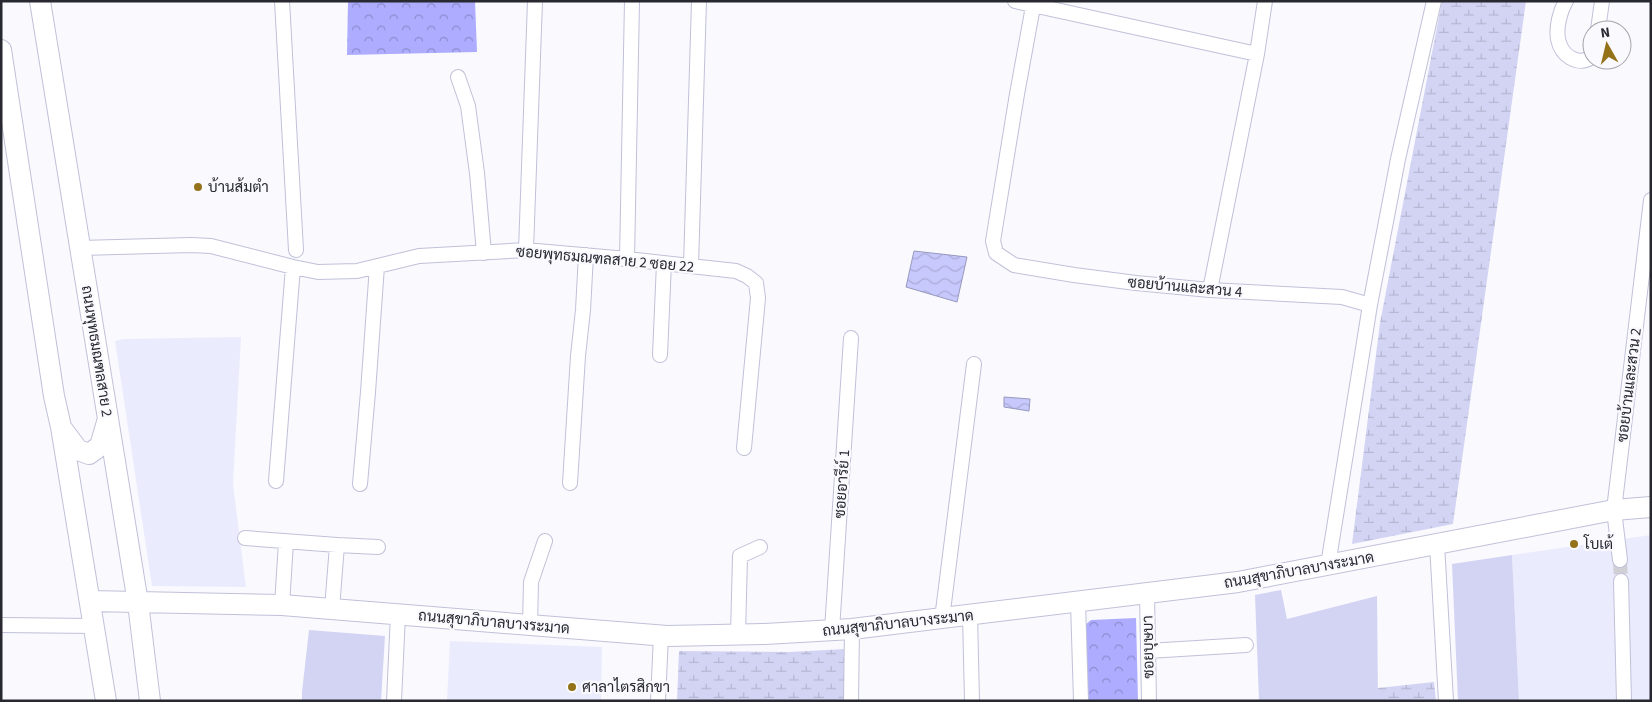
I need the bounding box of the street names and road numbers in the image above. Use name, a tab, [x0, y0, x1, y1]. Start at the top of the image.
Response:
street label: ซอยพุทธมณฑลสาย 2 ซอย 22	[515, 241, 695, 278]
street label: ซอยบ้านและสวน 4	[1127, 272, 1244, 303]
street label: ถนนพุทธมณฑลสาย 2	[76, 284, 117, 418]
street label: ซอยบ้านและสวน 2	[1612, 327, 1647, 443]
street label: ซอยอารีย์ 1	[830, 449, 855, 519]
street label: ถนนสุขาภิบาลบางระมาด	[1222, 547, 1376, 594]
street label: ถนนสุขาภิบาลบางระมาด	[417, 605, 571, 640]
street label: ถนนสุขาภิบาลบางระมาด	[821, 605, 975, 642]
street label: ซอยบุษบา	[1137, 615, 1160, 679]

